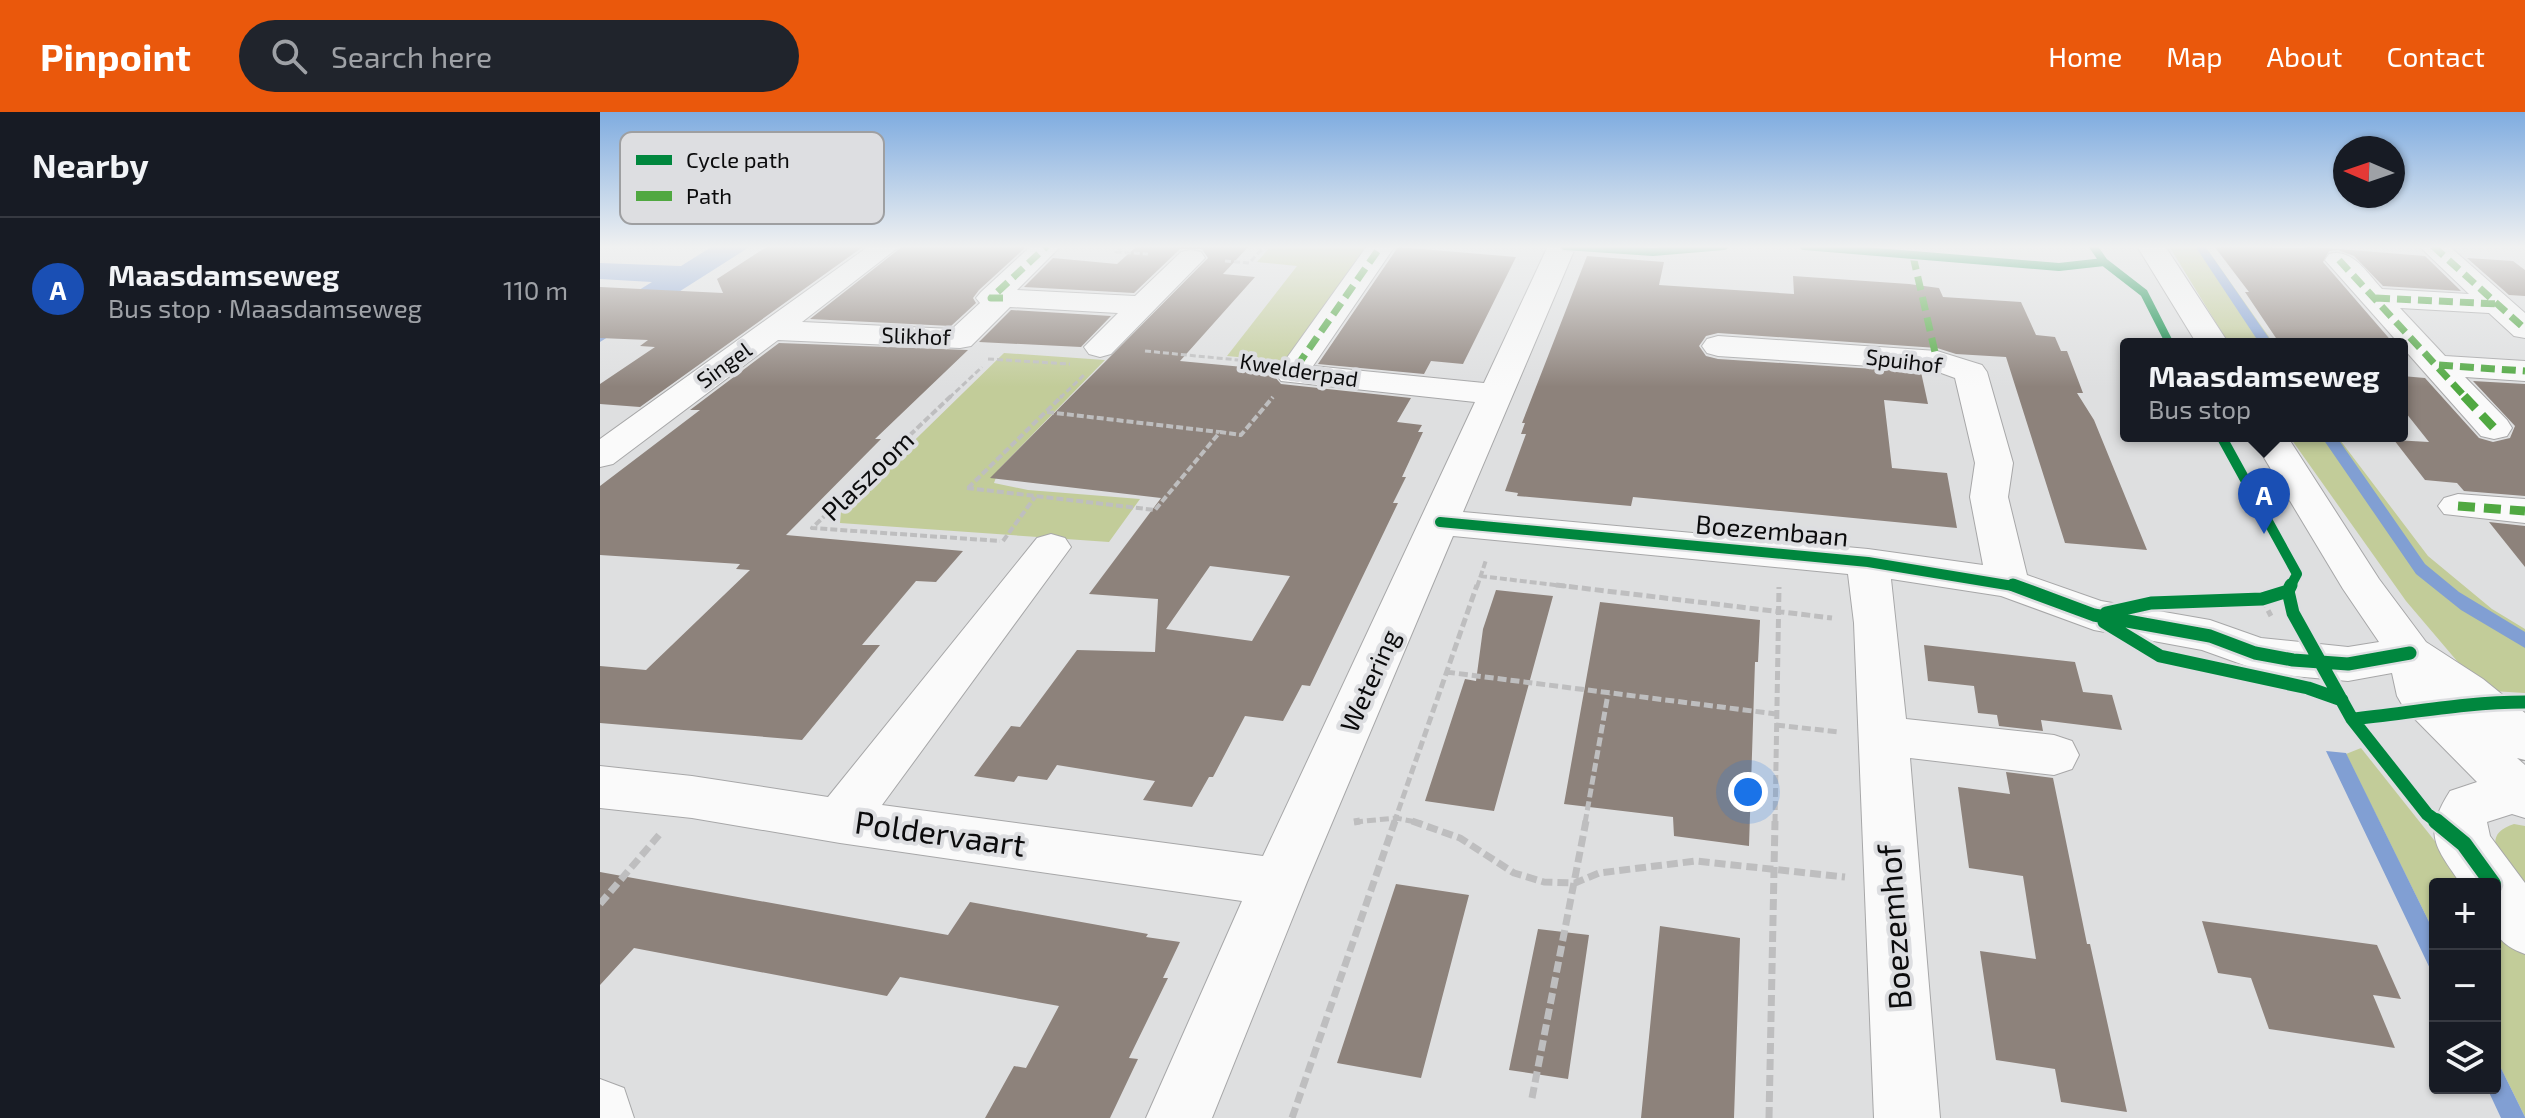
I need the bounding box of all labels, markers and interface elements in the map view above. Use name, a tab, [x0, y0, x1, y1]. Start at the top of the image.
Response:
search box	[239, 20, 799, 92]
text: Pinpoint	[40, 33, 191, 79]
icon: search	[267, 34, 311, 78]
text: Search here	[331, 38, 492, 74]
text: Home	[2048, 39, 2122, 73]
text: Map	[2166, 39, 2223, 73]
text: About	[2267, 39, 2342, 73]
text: Contact	[2386, 39, 2485, 73]
legend	[620, 132, 884, 224]
north arrow	[2333, 136, 2405, 208]
text: Nearby	[32, 144, 149, 185]
text: Cycle path	[686, 146, 790, 172]
text: Path	[686, 182, 732, 208]
text: Maasdamseweg	[108, 256, 340, 292]
text: A	[50, 274, 66, 305]
text: 110 m	[503, 274, 568, 305]
text: Bus stop · Maasdamseweg	[108, 292, 422, 323]
street label: Slikhof	[881, 321, 952, 349]
street label: Singel	[691, 335, 756, 393]
popup	[2120, 338, 2408, 442]
street label: Spuihof	[1864, 342, 1944, 378]
street label: Kwelderpad	[1238, 347, 1360, 391]
text: Maasdamseweg	[2148, 357, 2380, 393]
text: Bus stop	[2148, 393, 2251, 424]
street label: Plaszoom	[814, 423, 919, 526]
pin: A	[2238, 468, 2290, 534]
street label: Boezembaan	[1694, 507, 1850, 552]
street label: Wetering	[1332, 625, 1405, 736]
your location	[1728, 772, 1768, 812]
street label: Poldervaart	[853, 801, 1028, 863]
street label: Boezemhof	[1868, 842, 1918, 1011]
map controls	[2429, 878, 2501, 1094]
button: +	[2429, 878, 2501, 950]
button: −	[2429, 950, 2501, 1022]
button: layers	[2429, 1022, 2501, 1094]

